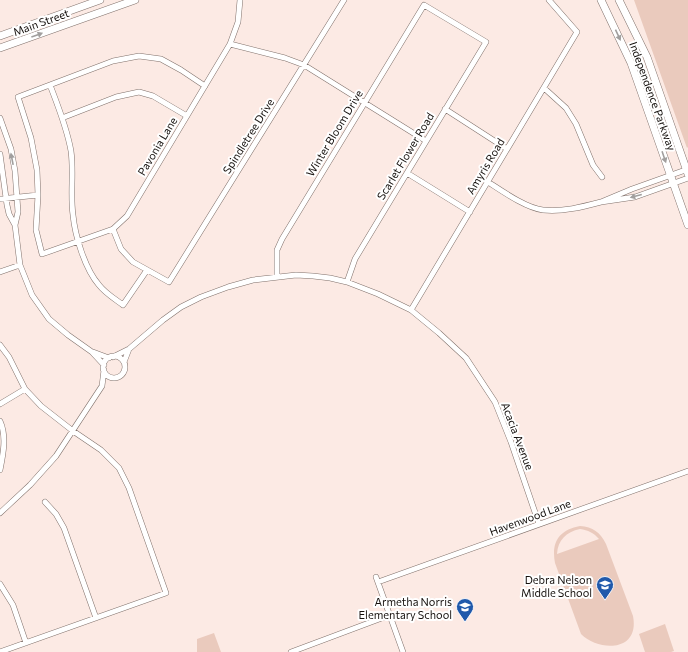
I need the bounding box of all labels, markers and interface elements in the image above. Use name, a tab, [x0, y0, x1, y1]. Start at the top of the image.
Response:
street label: Main Street	[11, 6, 71, 38]
one-way arrow	[615, 29, 621, 41]
one-way arrow	[31, 32, 43, 38]
street label: Independence Parkway	[627, 40, 679, 153]
street label: Winter Bloom Drive	[303, 87, 365, 179]
street label: Spindletree Drive	[220, 96, 276, 176]
street label: Scarlet Flower Road	[374, 110, 436, 202]
street label: Pavonia Lane	[135, 114, 180, 178]
street label: Amyris Road	[463, 136, 507, 196]
one-way arrow	[661, 151, 667, 163]
one-way arrow	[9, 152, 15, 165]
one-way arrow	[630, 193, 642, 199]
street label: Acacia Avenue	[499, 400, 537, 472]
street label: Havenwood Lane	[488, 496, 573, 538]
place label: Debra Nelson Middle School	[521, 573, 592, 599]
school or university icon: Debra Nelson Middle School	[595, 575, 615, 600]
place label: Armetha Norris Elementary School	[359, 595, 452, 621]
school or university icon: Armetha Norris Elementary School	[455, 597, 475, 622]

